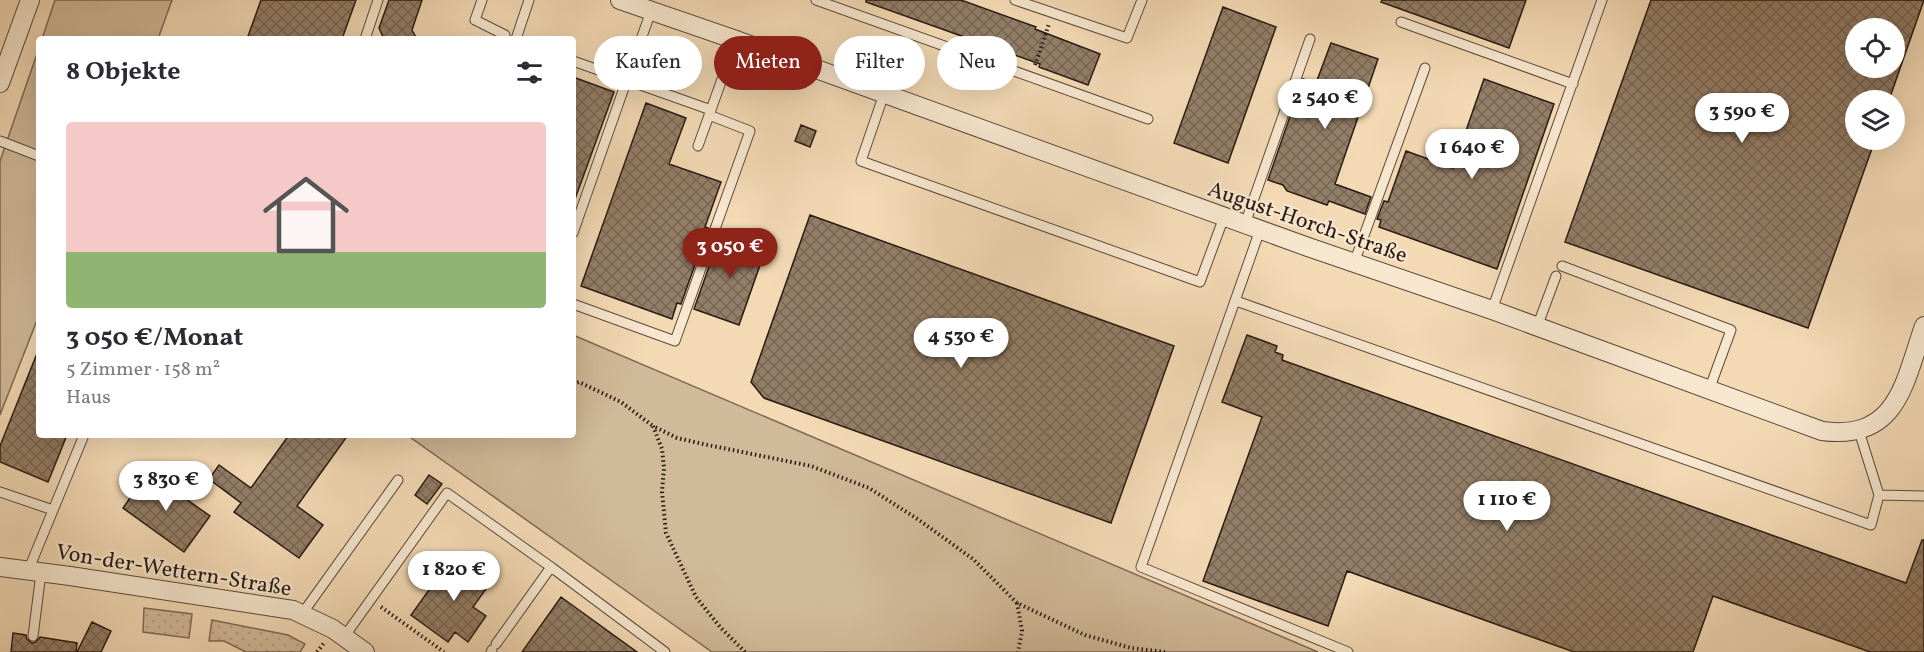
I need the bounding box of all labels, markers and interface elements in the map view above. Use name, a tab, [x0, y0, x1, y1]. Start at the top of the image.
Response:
map controls	[1845, 18, 1905, 150]
button: locate	[1845, 18, 1905, 78]
chip: Kaufen	[594, 36, 702, 90]
chip: Mieten	[714, 36, 822, 90]
chip: Filter	[834, 36, 925, 90]
chip: Neu	[937, 36, 1017, 90]
text: 8 Objekte	[66, 54, 180, 90]
icon: filters	[513, 56, 546, 89]
pin: 2 540 €	[1270, 79, 1380, 130]
text: 2 540 €	[1292, 84, 1358, 112]
button: layers	[1845, 90, 1905, 150]
pin: 3 590 €	[1687, 93, 1797, 144]
text: 3 590 €	[1709, 98, 1775, 126]
pin: 1 640 €	[1417, 129, 1527, 180]
text: 1 640 €	[1439, 134, 1505, 162]
icon: home	[252, 161, 360, 269]
street label: August-Horch-Straße	[1203, 175, 1411, 272]
pin: 3 050 €	[675, 228, 785, 279]
text: 3 050 €	[697, 233, 763, 261]
pin: 4 530 €	[906, 318, 1016, 369]
text: 3 050 €/Monat	[66, 320, 243, 356]
text: 4 530 €	[928, 323, 994, 351]
text: 5 Zimmer · 158 m²	[66, 356, 220, 384]
text: Haus	[66, 384, 111, 412]
pin: 3 830 €	[111, 461, 221, 512]
text: 3 830 €	[133, 466, 199, 494]
pin: 1 110 €	[1452, 481, 1562, 532]
text: 1 110 €	[1477, 486, 1537, 514]
street label: Von-der-Wettern-Straße	[54, 538, 294, 605]
pin: 1 820 €	[399, 551, 509, 602]
text: 1 820 €	[422, 556, 486, 584]

